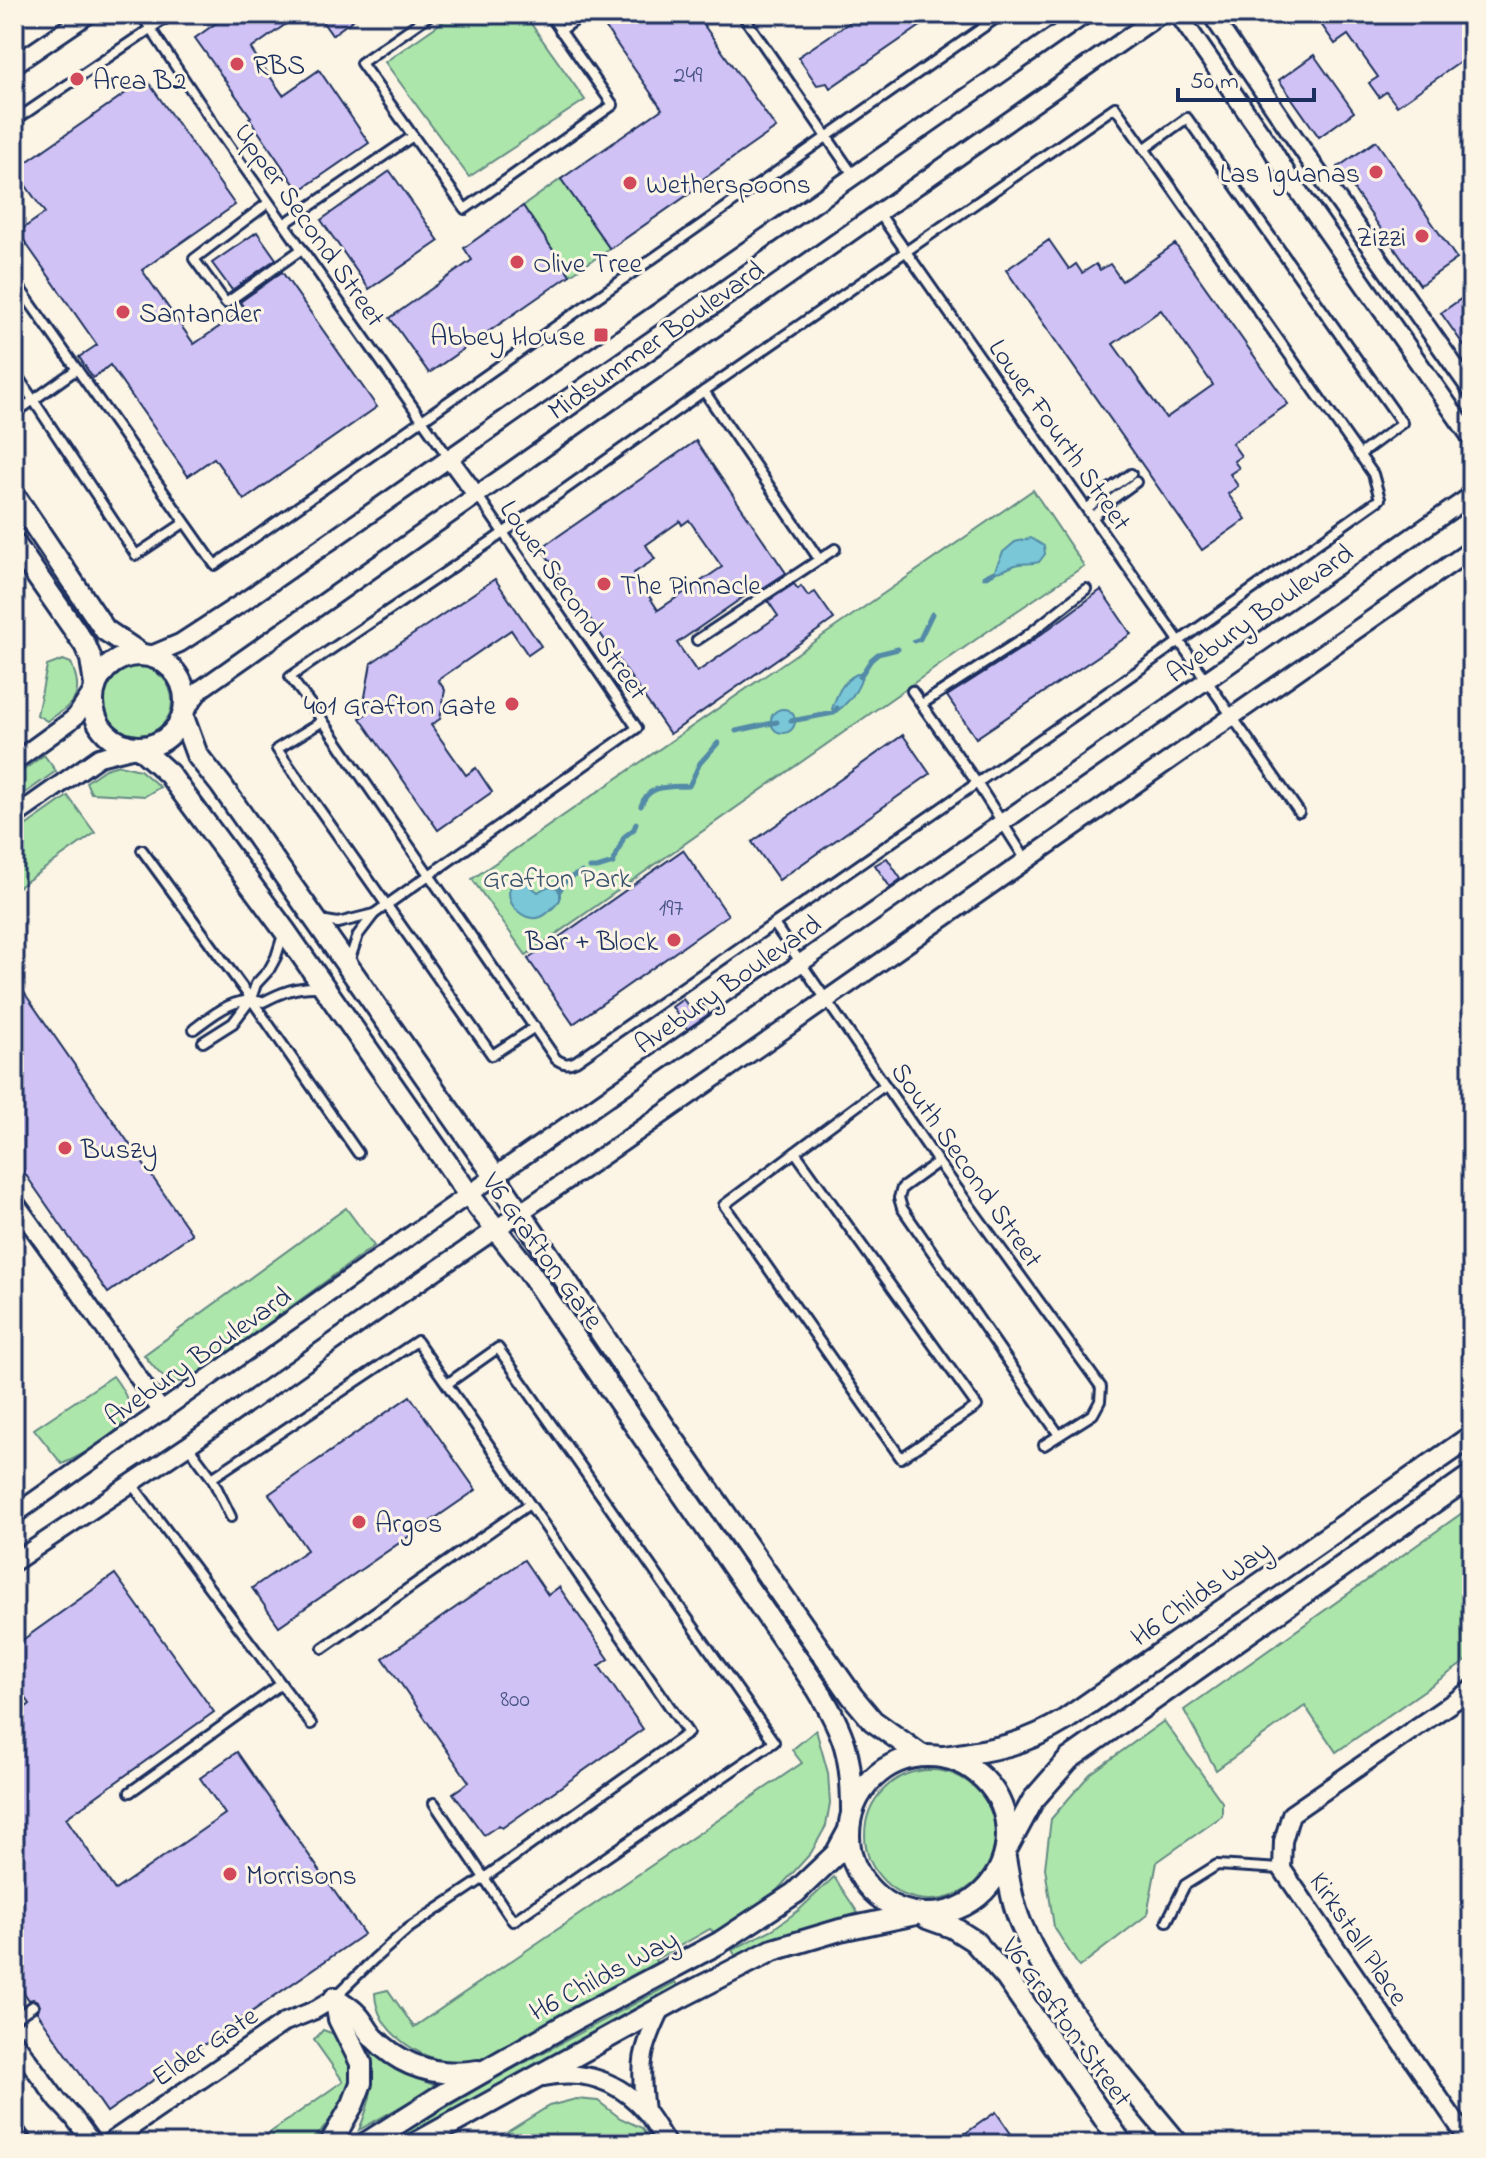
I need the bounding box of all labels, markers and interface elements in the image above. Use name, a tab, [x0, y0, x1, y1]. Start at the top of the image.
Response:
place label: RBS	[253, 47, 305, 88]
scale bar	[1178, 52, 1314, 102]
marker: RBS	[228, 55, 246, 73]
house number: 249	[673, 59, 703, 94]
place label: Area B2	[93, 62, 186, 103]
text: 50 m	[1190, 65, 1239, 100]
marker: Area B2	[68, 70, 86, 88]
street label: Upper Second Street	[222, 116, 394, 336]
place label: Las Iguanas	[1220, 155, 1360, 196]
marker: Las Iguanas	[1367, 163, 1385, 181]
place label: Wetherspoons	[646, 166, 811, 207]
marker: Wetherspoons	[621, 174, 639, 192]
place label: Zizzi	[1357, 219, 1406, 260]
marker: Zizzi	[1413, 227, 1431, 245]
place label: Olive Tree	[533, 245, 643, 286]
street label: Midsummer Boulevard	[540, 251, 774, 432]
marker: Olive Tree	[508, 253, 526, 271]
place label: Santander	[139, 295, 262, 336]
marker: Santander	[114, 303, 132, 321]
place label: Abbey House	[430, 318, 585, 359]
marker: Abbey House	[592, 326, 610, 344]
street label: Lower Fourth Street	[976, 331, 1140, 541]
street label: Lower Second Street	[488, 493, 657, 709]
street label: Avebury Boulevard	[1159, 535, 1363, 695]
place label: The Pinnacle	[620, 567, 761, 608]
marker: The Pinnacle	[595, 575, 613, 593]
place label: 401 Grafton Gate	[304, 687, 496, 728]
marker: 401 Grafton Gate	[503, 695, 521, 713]
park label: Grafton Park	[483, 860, 632, 901]
house number: 197	[659, 892, 683, 927]
street label: Avebury Boulevard	[627, 906, 831, 1066]
place label: Bar + Block	[524, 923, 659, 964]
marker: Bar + Block	[665, 931, 683, 949]
street label: South Second Street	[879, 1055, 1052, 1277]
place label: Buszy	[80, 1131, 157, 1172]
marker: Buszy	[56, 1139, 74, 1157]
street label: V6 Grafton Gate	[470, 1164, 612, 1339]
street label: Avebury Boulevard	[97, 1278, 301, 1438]
place label: Argos	[375, 1505, 442, 1546]
marker: Argos	[350, 1513, 368, 1531]
street label: H6 Childs Way	[1123, 1531, 1281, 1659]
house number: 800	[500, 1683, 530, 1718]
place label: Morrisons	[246, 1857, 357, 1898]
marker: Morrisons	[221, 1865, 239, 1883]
street label: Kirkstall Place	[1297, 1865, 1417, 2016]
street label: H6 Childs Way	[523, 1921, 686, 2034]
street label: V6 Grafton Street	[989, 1929, 1141, 2116]
street label: Elder Gate	[145, 1997, 268, 2099]

